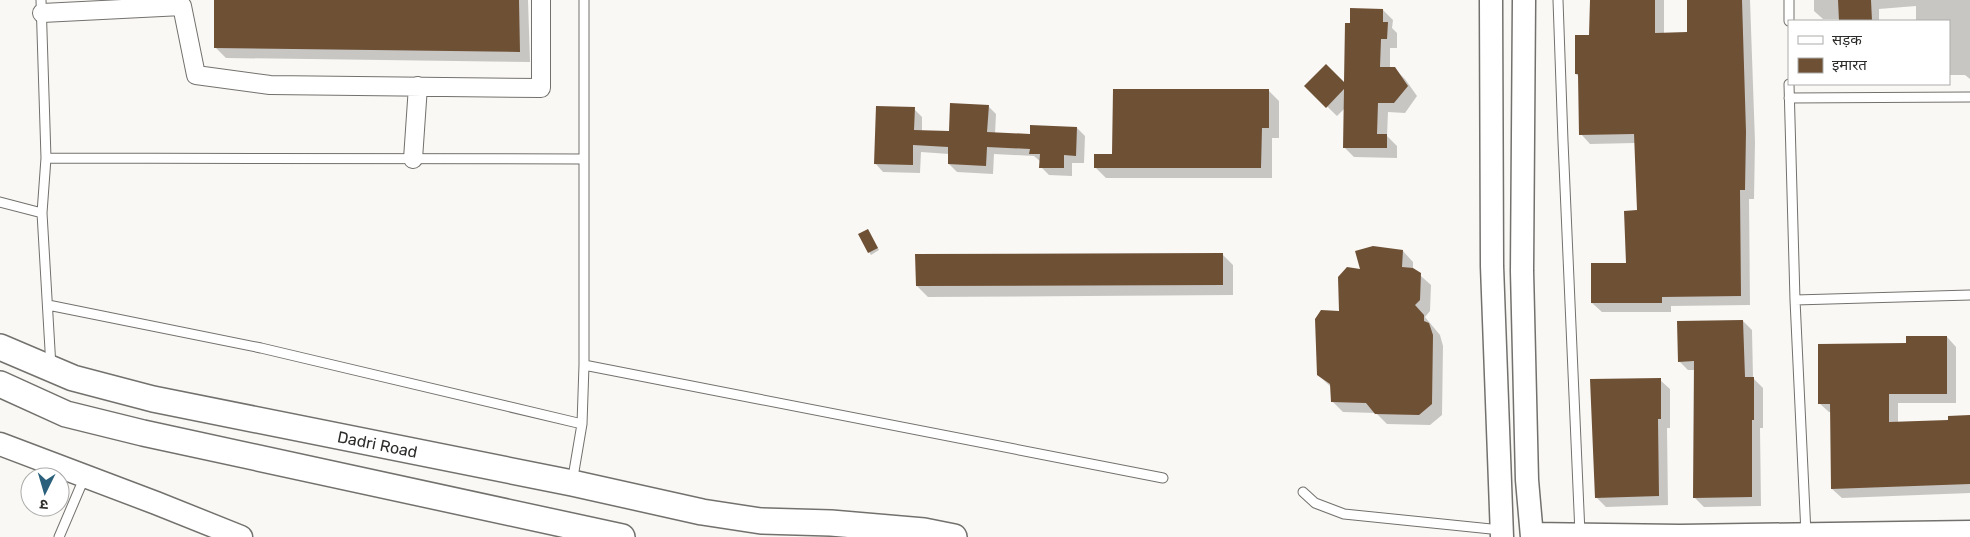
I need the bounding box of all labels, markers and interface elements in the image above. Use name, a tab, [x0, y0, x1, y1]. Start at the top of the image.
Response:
legend	[1788, 20, 1950, 85]
text: सड़क	[1832, 31, 1862, 49]
text: इमारत	[1832, 56, 1867, 74]
street label: Dadri Road	[336, 427, 419, 461]
north arrow	[20, 467, 70, 517]
text: उ	[38, 496, 49, 513]

